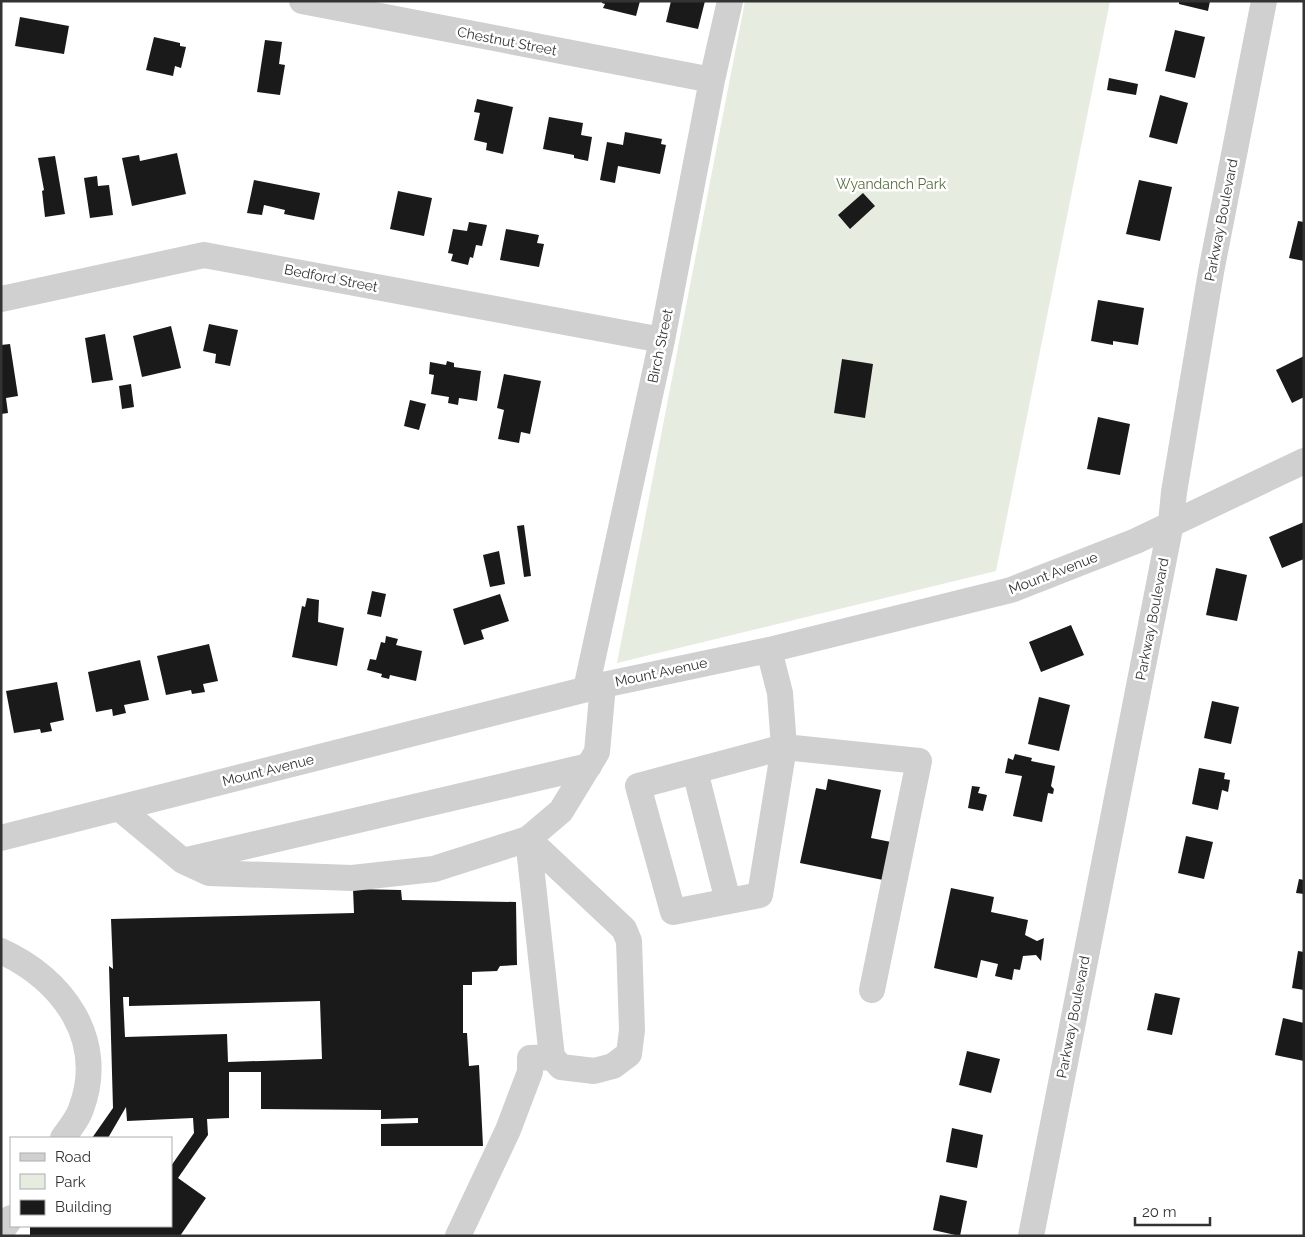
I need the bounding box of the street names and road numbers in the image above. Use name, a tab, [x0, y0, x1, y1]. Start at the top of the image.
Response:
street label: Chestnut Street	[456, 24, 558, 59]
street label: Parkway Boulevard	[1201, 158, 1241, 282]
street label: Bedford Street	[283, 261, 379, 295]
street label: Birch Street	[644, 307, 676, 384]
street label: Mount Avenue	[1006, 549, 1100, 597]
street label: Parkway Boulevard	[1132, 557, 1172, 681]
street label: Mount Avenue	[613, 654, 709, 690]
street label: Mount Avenue	[221, 751, 315, 789]
street label: Parkway Boulevard	[1053, 955, 1093, 1079]

